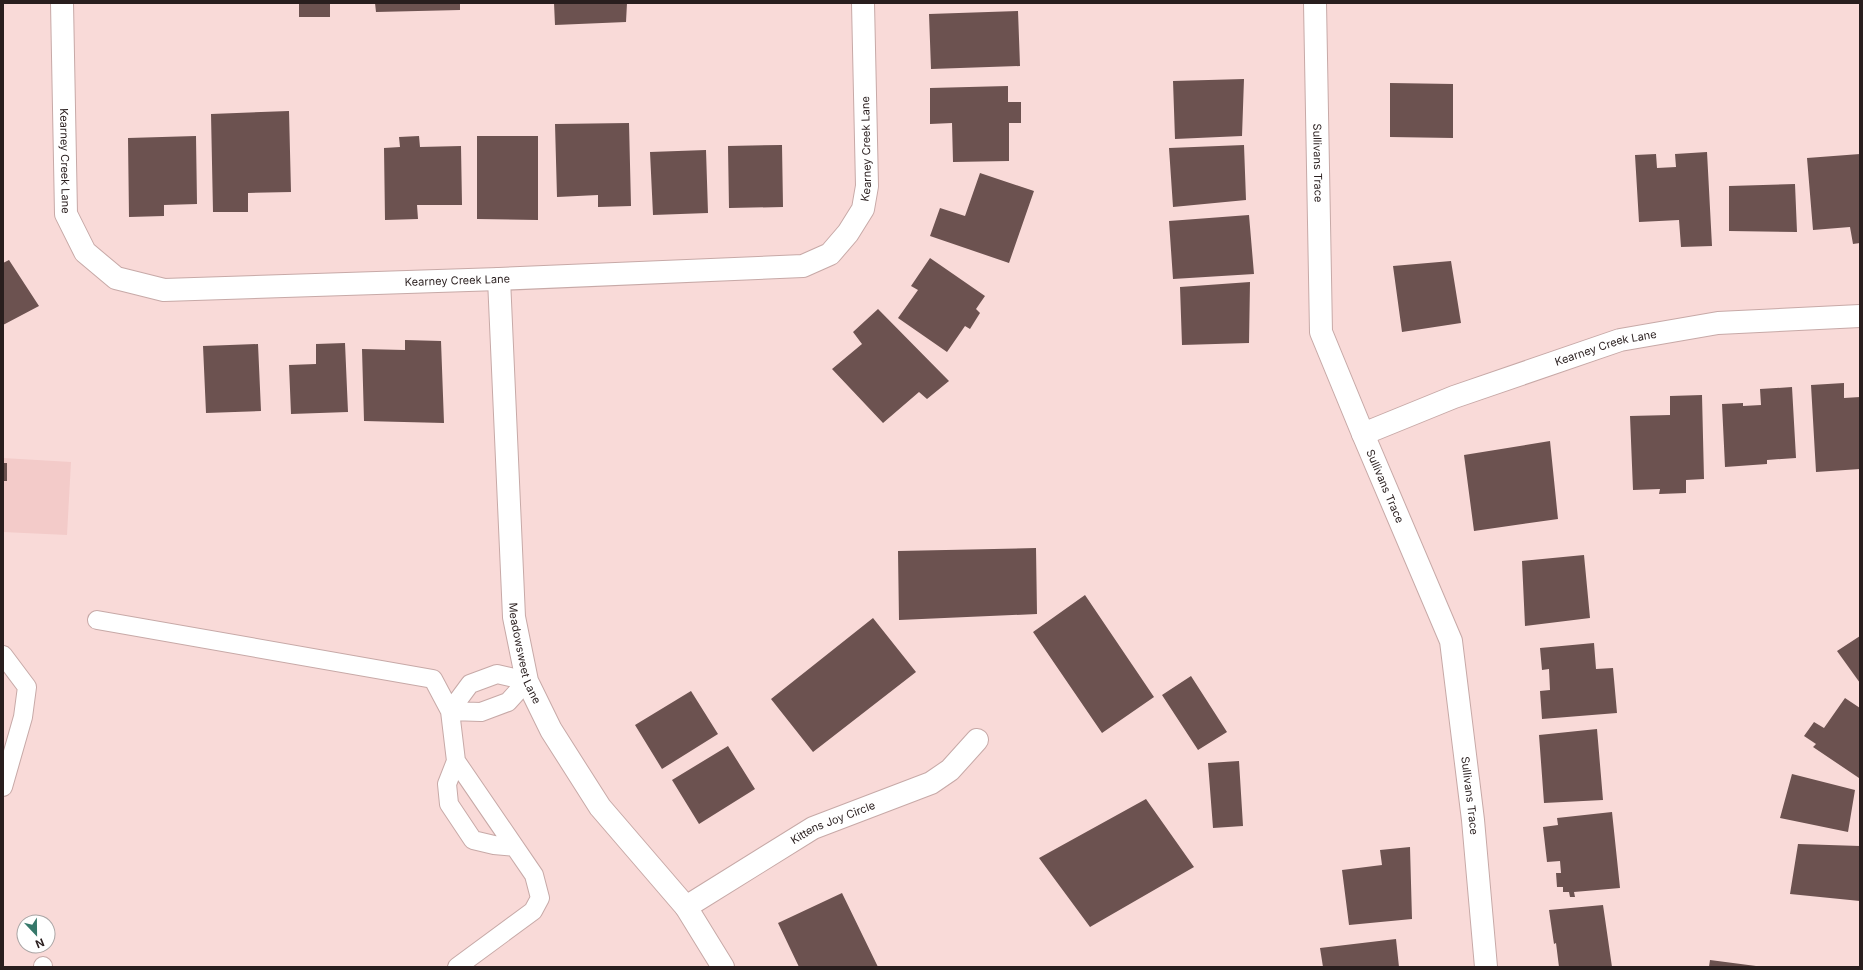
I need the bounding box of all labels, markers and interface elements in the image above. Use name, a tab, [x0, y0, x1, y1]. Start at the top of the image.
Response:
street label: Kearney Creek Lane	[857, 96, 874, 202]
street label: Kearney Creek Lane	[57, 108, 73, 214]
street label: Sullivans Trace	[1310, 123, 1326, 203]
street label: Kearney Creek Lane	[405, 272, 510, 289]
street label: Kearney Creek Lane	[1553, 327, 1658, 369]
street label: Sullivans Trace	[1363, 447, 1407, 525]
street label: Meadowsweet Lane	[506, 602, 544, 706]
street label: Sullivans Trace	[1458, 756, 1481, 835]
street label: Kittens Joy Circle	[788, 798, 877, 847]
north arrow	[16, 914, 56, 954]
text: N	[33, 935, 46, 951]

